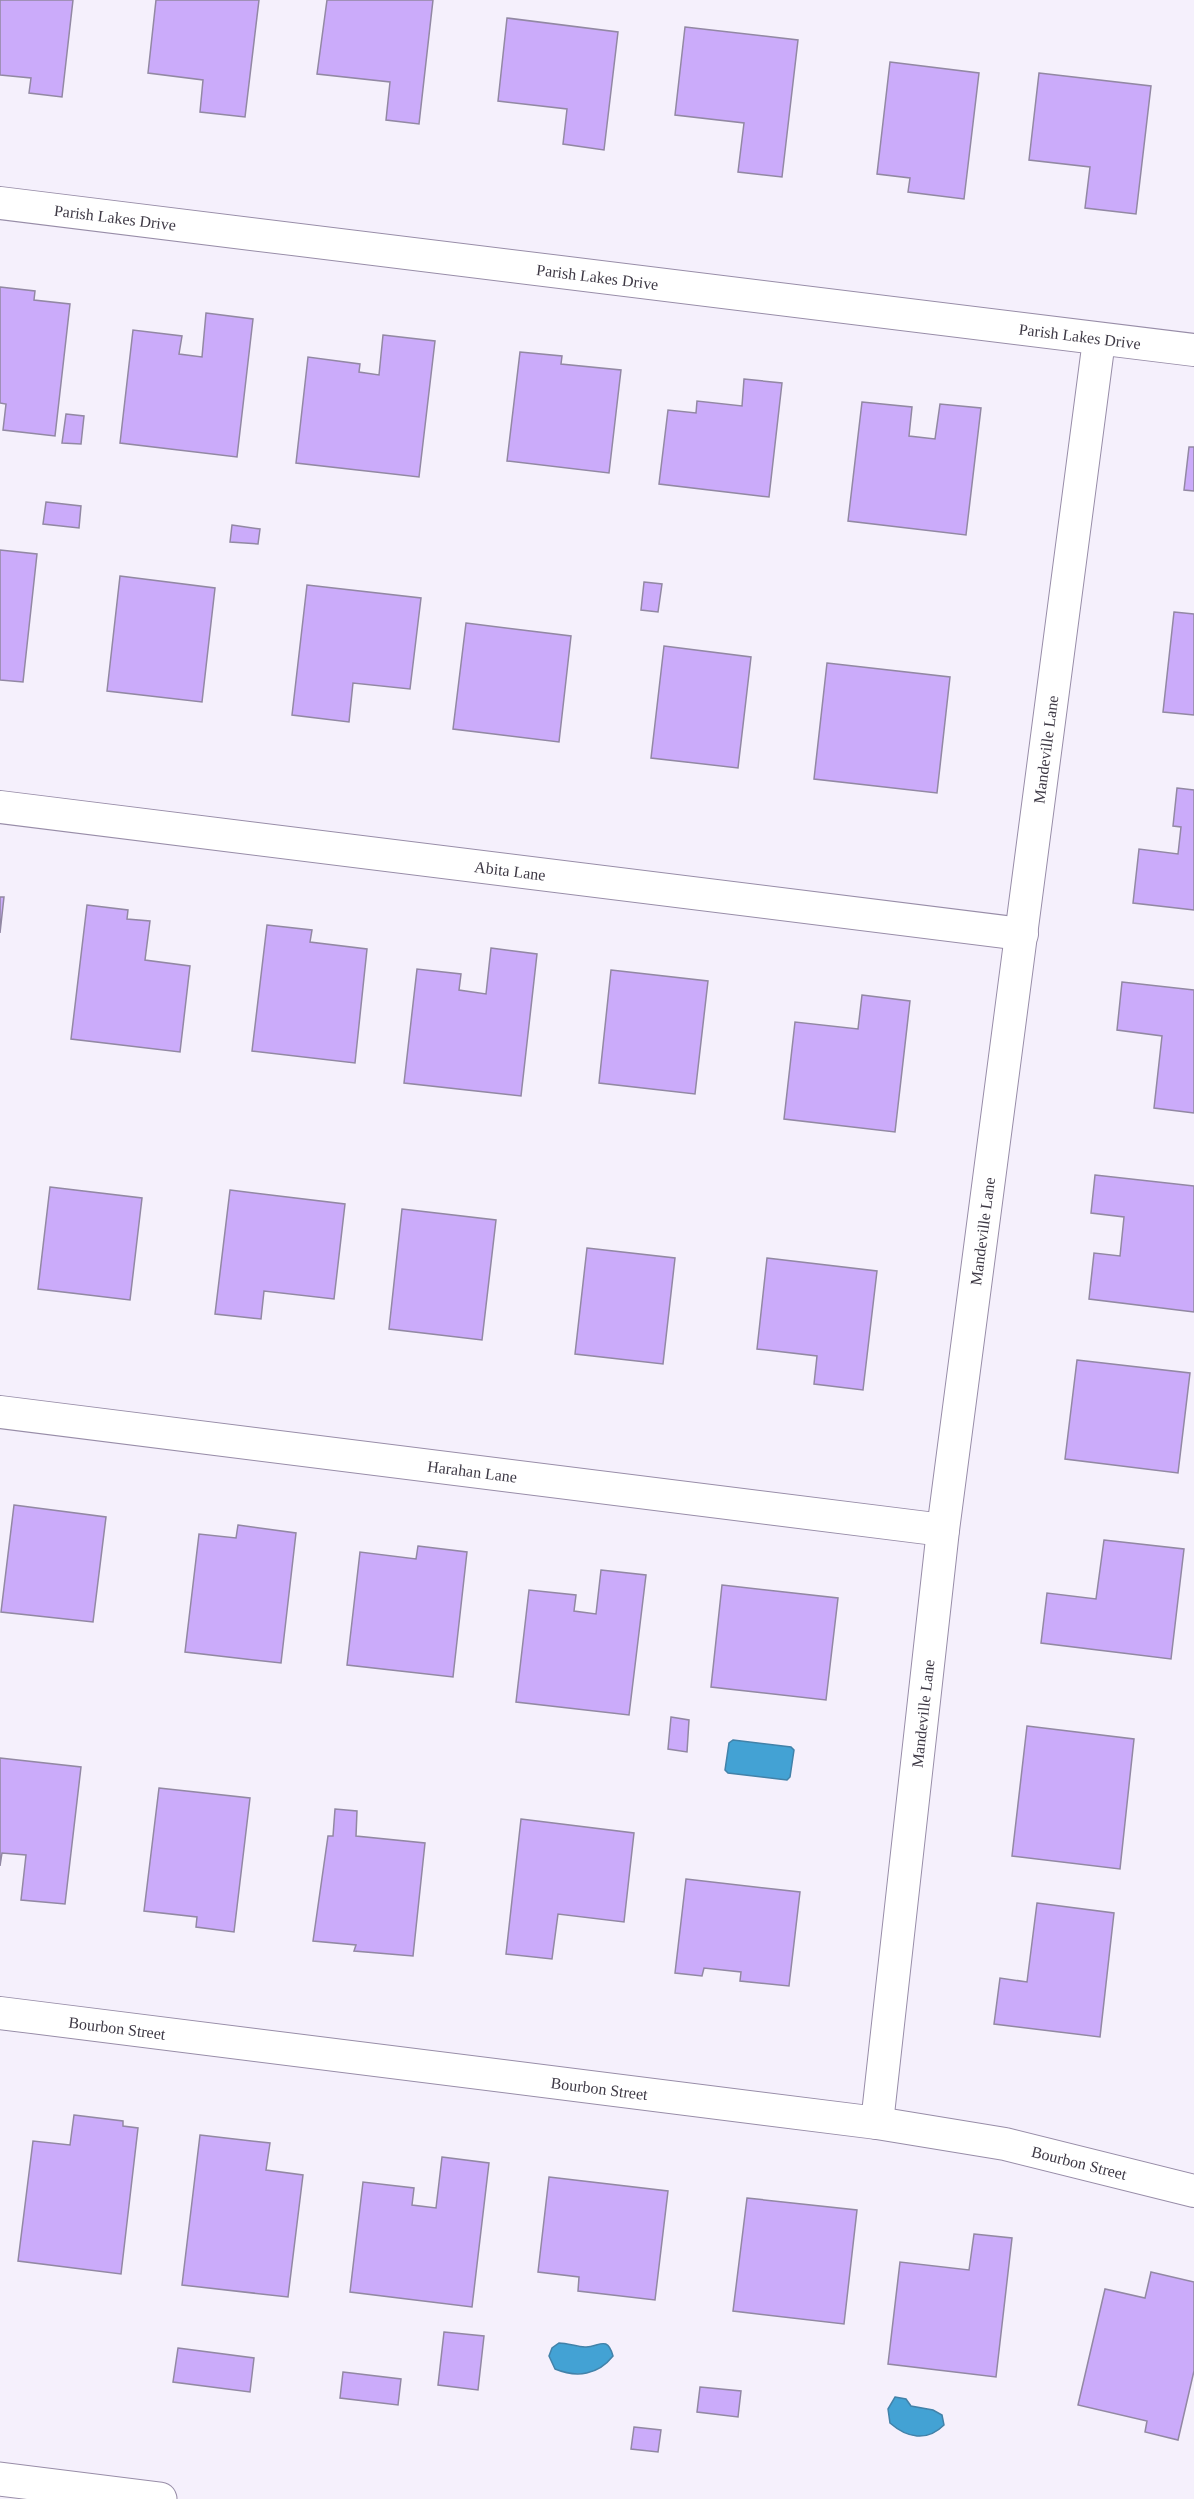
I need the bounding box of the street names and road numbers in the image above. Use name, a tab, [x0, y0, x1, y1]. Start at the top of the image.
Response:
street label: Parish Lakes Drive	[53, 202, 177, 234]
street label: Parish Lakes Drive	[535, 261, 659, 293]
street label: Parish Lakes Drive	[1018, 321, 1142, 352]
street label: Mandeville Lane	[1030, 694, 1061, 805]
street label: Abita Lane	[473, 858, 547, 884]
street label: Mandeville Lane	[967, 1176, 998, 1286]
street label: Harahan Lane	[426, 1458, 518, 1486]
street label: Mandeville Lane	[909, 1659, 938, 1769]
street label: Bourbon Street	[68, 2014, 167, 2043]
street label: Bourbon Street	[550, 2074, 649, 2103]
street label: Bourbon Street	[1030, 2143, 1129, 2183]

